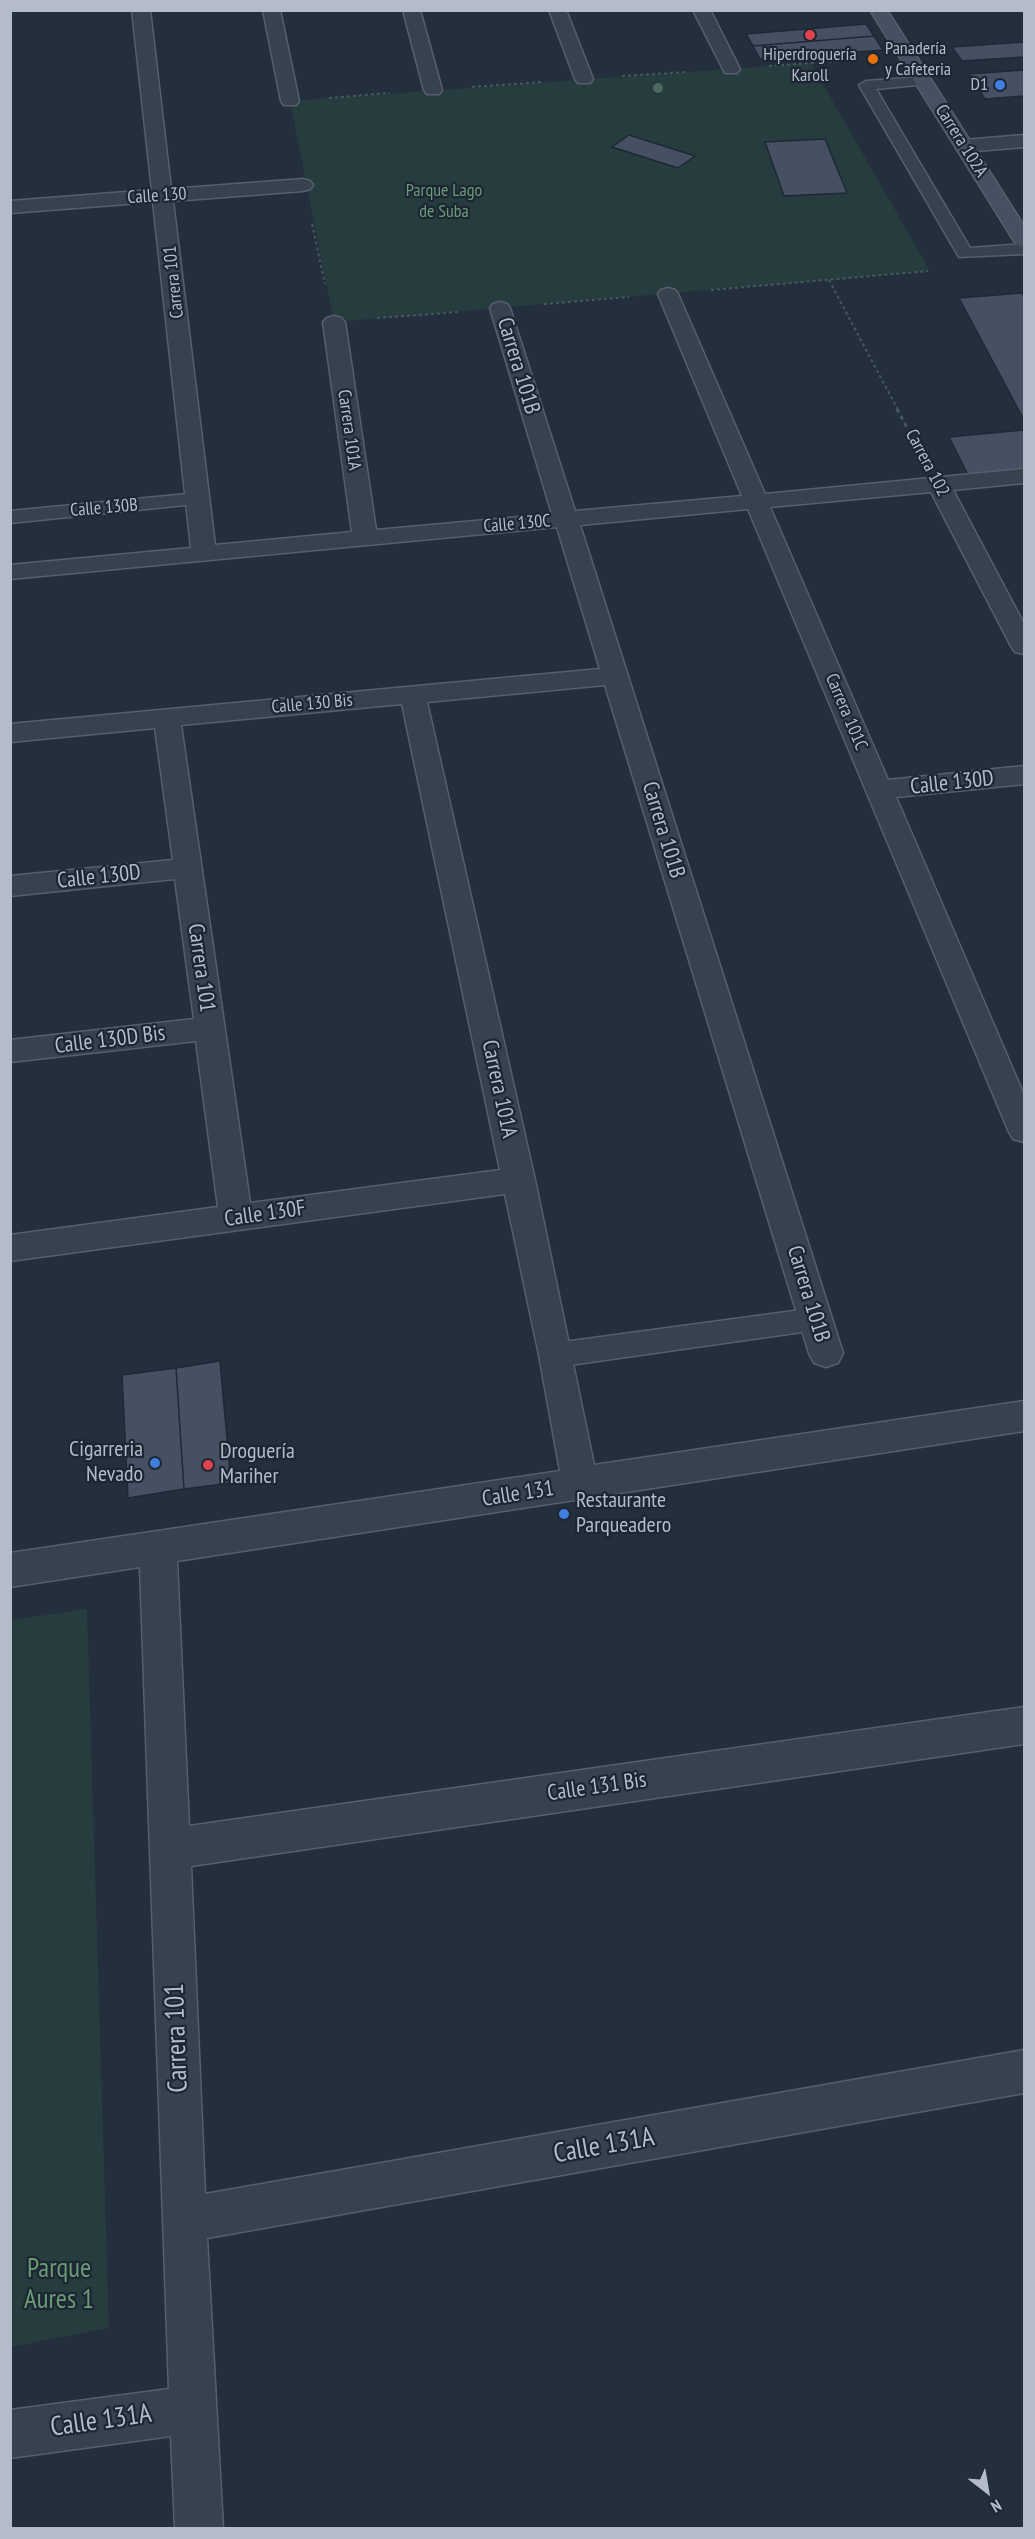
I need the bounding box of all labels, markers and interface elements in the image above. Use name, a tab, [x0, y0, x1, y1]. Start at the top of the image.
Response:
marker: Hiperdroguería Karoll	[803, 28, 817, 42]
place label: Panadería y Cafeteria	[885, 38, 951, 80]
place label: Hiperdroguería Karoll	[763, 44, 857, 86]
marker: Panadería y Cafeteria	[866, 52, 880, 66]
place label: D1	[970, 74, 988, 96]
marker: D1	[993, 78, 1007, 92]
street label: Carrera 102A	[930, 101, 992, 181]
park label: Parque Lago de Suba	[406, 180, 482, 222]
street label: Calle 130	[127, 183, 187, 209]
street label: Carrera 101	[159, 245, 189, 319]
street label: Carrera 101B	[491, 315, 545, 417]
street label: Carrera 101A	[333, 388, 365, 472]
street label: Carrera 102	[900, 426, 954, 500]
street label: Calle 130B	[69, 494, 139, 522]
street label: Calle 130C	[482, 510, 552, 538]
street label: Carrera 101C	[820, 670, 872, 754]
street label: Calle 130 Bis	[270, 690, 354, 718]
street label: Calle 130D	[909, 765, 995, 801]
street label: Carrera 101B	[636, 779, 690, 881]
street label: Calle 130D	[56, 859, 142, 895]
street label: Carrera 101	[182, 922, 220, 1014]
street label: Calle 130D Bis	[53, 1020, 167, 1060]
street label: Carrera 101A	[476, 1038, 522, 1140]
street label: Calle 130F	[223, 1195, 307, 1233]
street label: Carrera 101B	[781, 1243, 835, 1345]
place label: Cigarreria Nevado	[69, 1437, 143, 1488]
place label: Droguería Mariher	[220, 1439, 295, 1490]
marker: Cigarreria Nevado	[148, 1456, 162, 1470]
marker: Droguería Mariher	[201, 1458, 215, 1472]
street label: Calle 131	[480, 1475, 556, 1513]
place label: Restaurante Parqueadero	[576, 1488, 671, 1540]
marker: Restaurante Parqueadero	[557, 1507, 571, 1521]
street label: Calle 131 Bis	[546, 1767, 648, 1807]
street label: Carrera 101	[159, 1983, 195, 2093]
street label: Calle 131A	[551, 2121, 657, 2171]
park label: Parque Aures 1	[24, 2253, 94, 2316]
street label: Calle 131A	[48, 2398, 154, 2444]
north arrow	[957, 2461, 1017, 2521]
text: N	[987, 2496, 1005, 2517]

